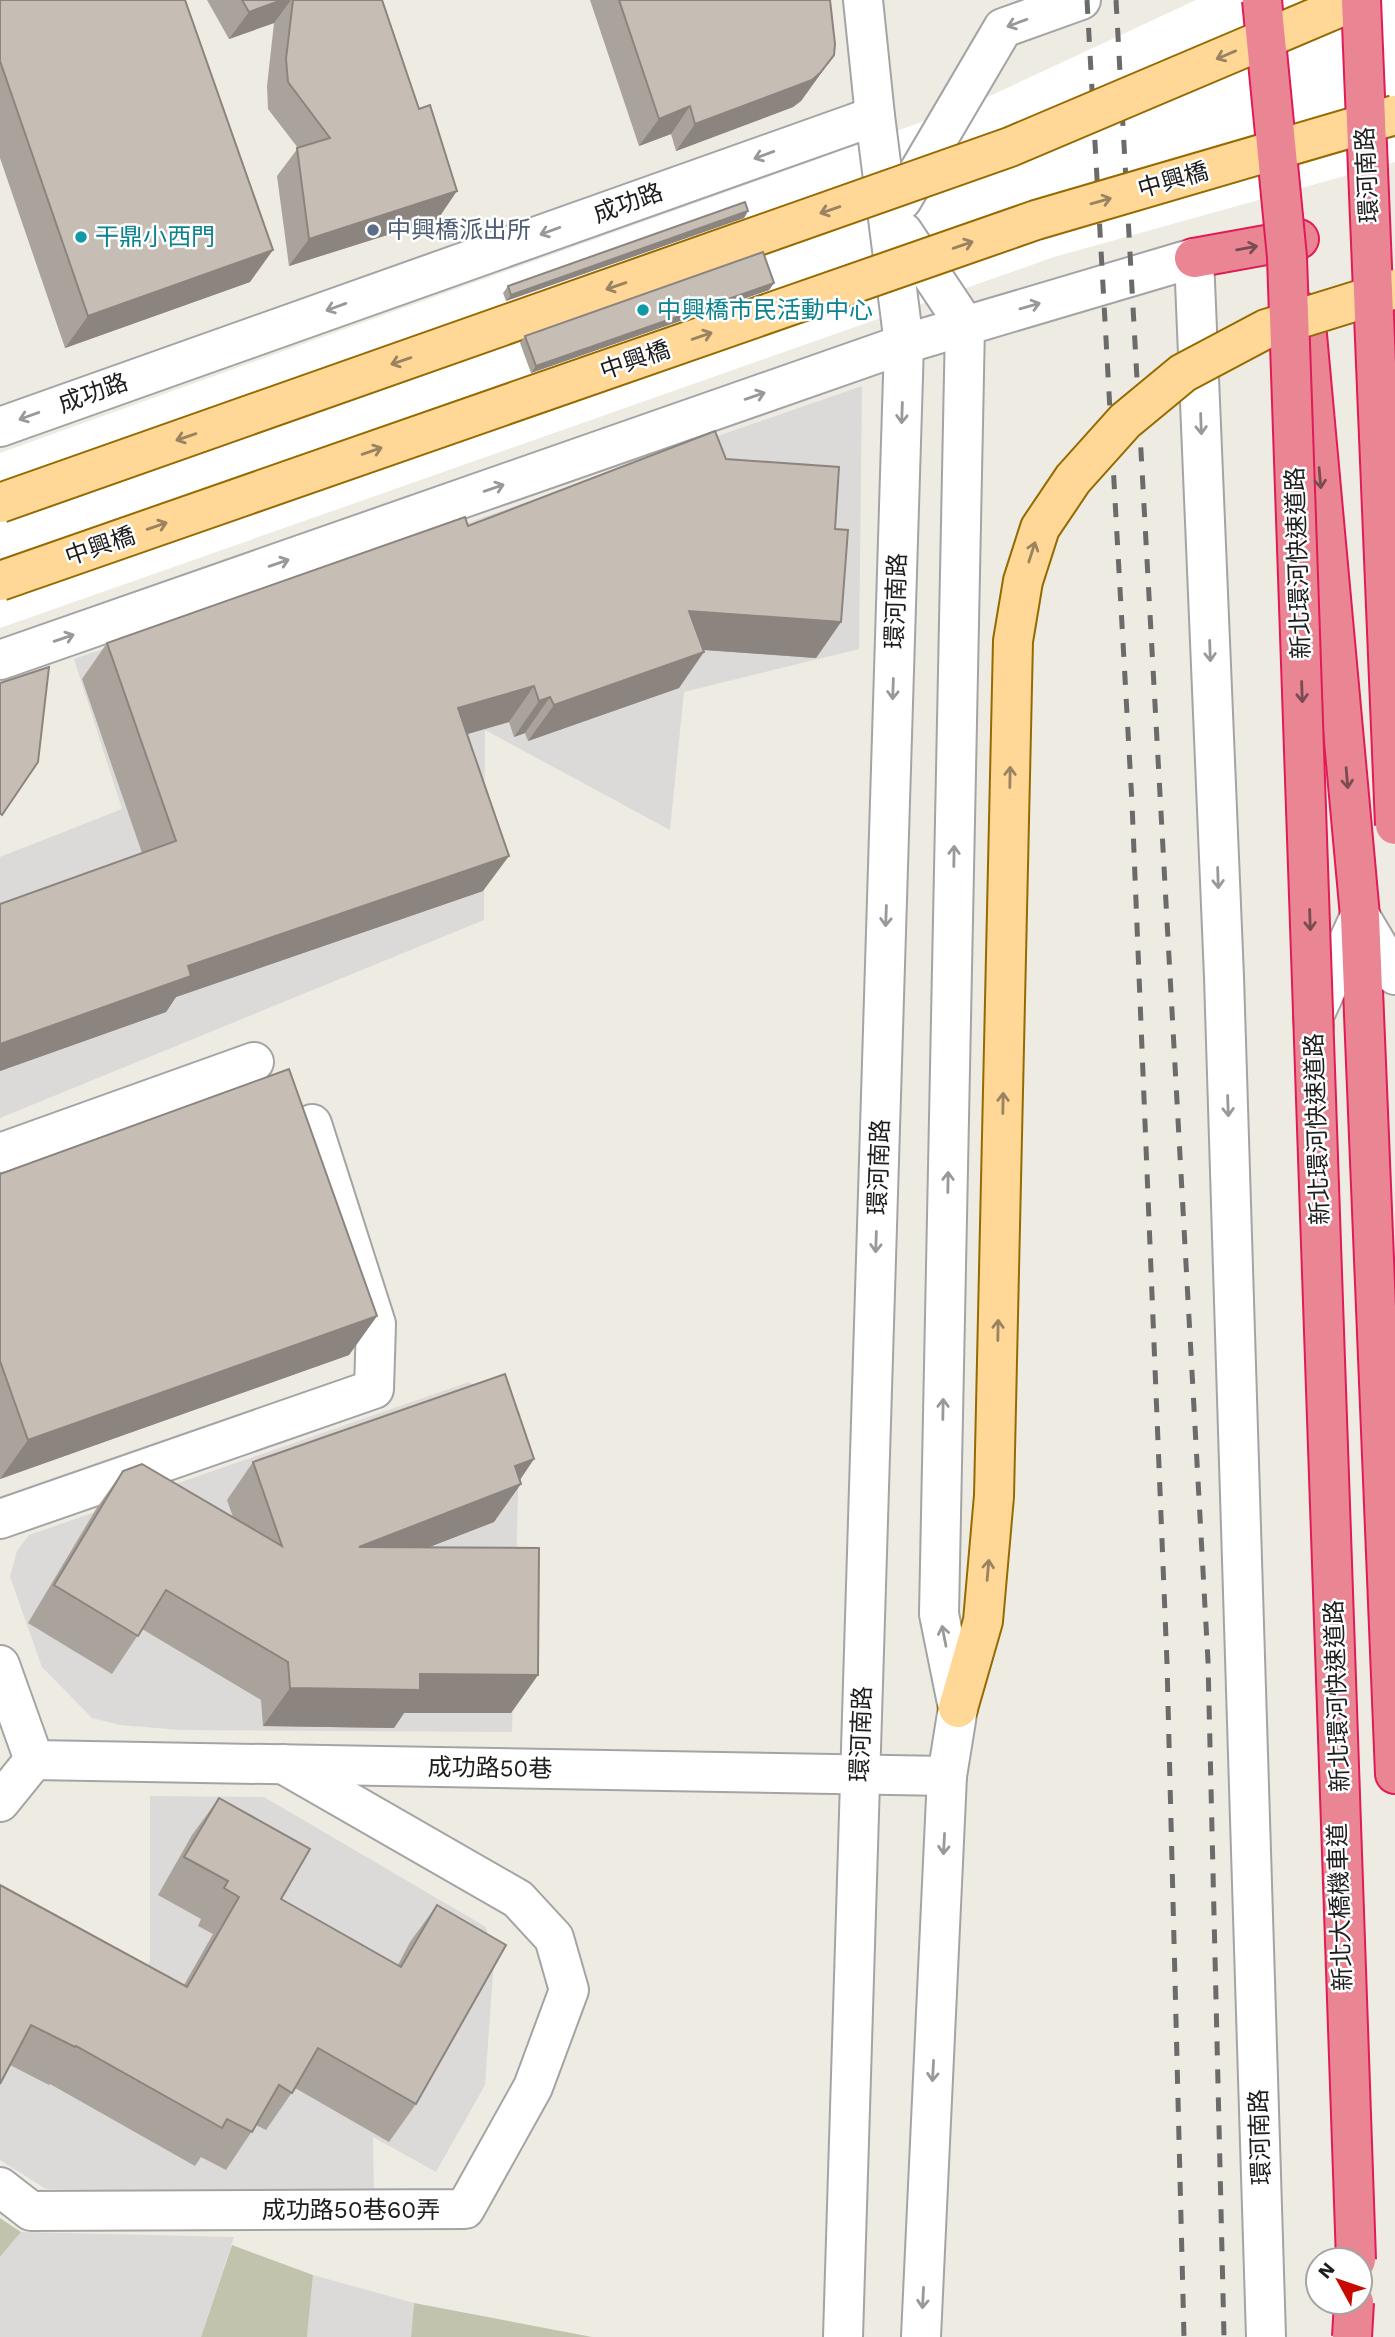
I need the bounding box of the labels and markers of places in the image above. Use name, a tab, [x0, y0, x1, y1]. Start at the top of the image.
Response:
place label: 中興橋派出所	[387, 216, 531, 244]
marker: 中興橋派出所	[365, 222, 381, 238]
place label: 干鼎小西門	[95, 223, 215, 251]
marker: 干鼎小西門	[73, 229, 89, 245]
place label: 中興橋市民活動中心	[657, 296, 873, 324]
marker: 中興橋市民活動中心	[635, 302, 651, 318]

